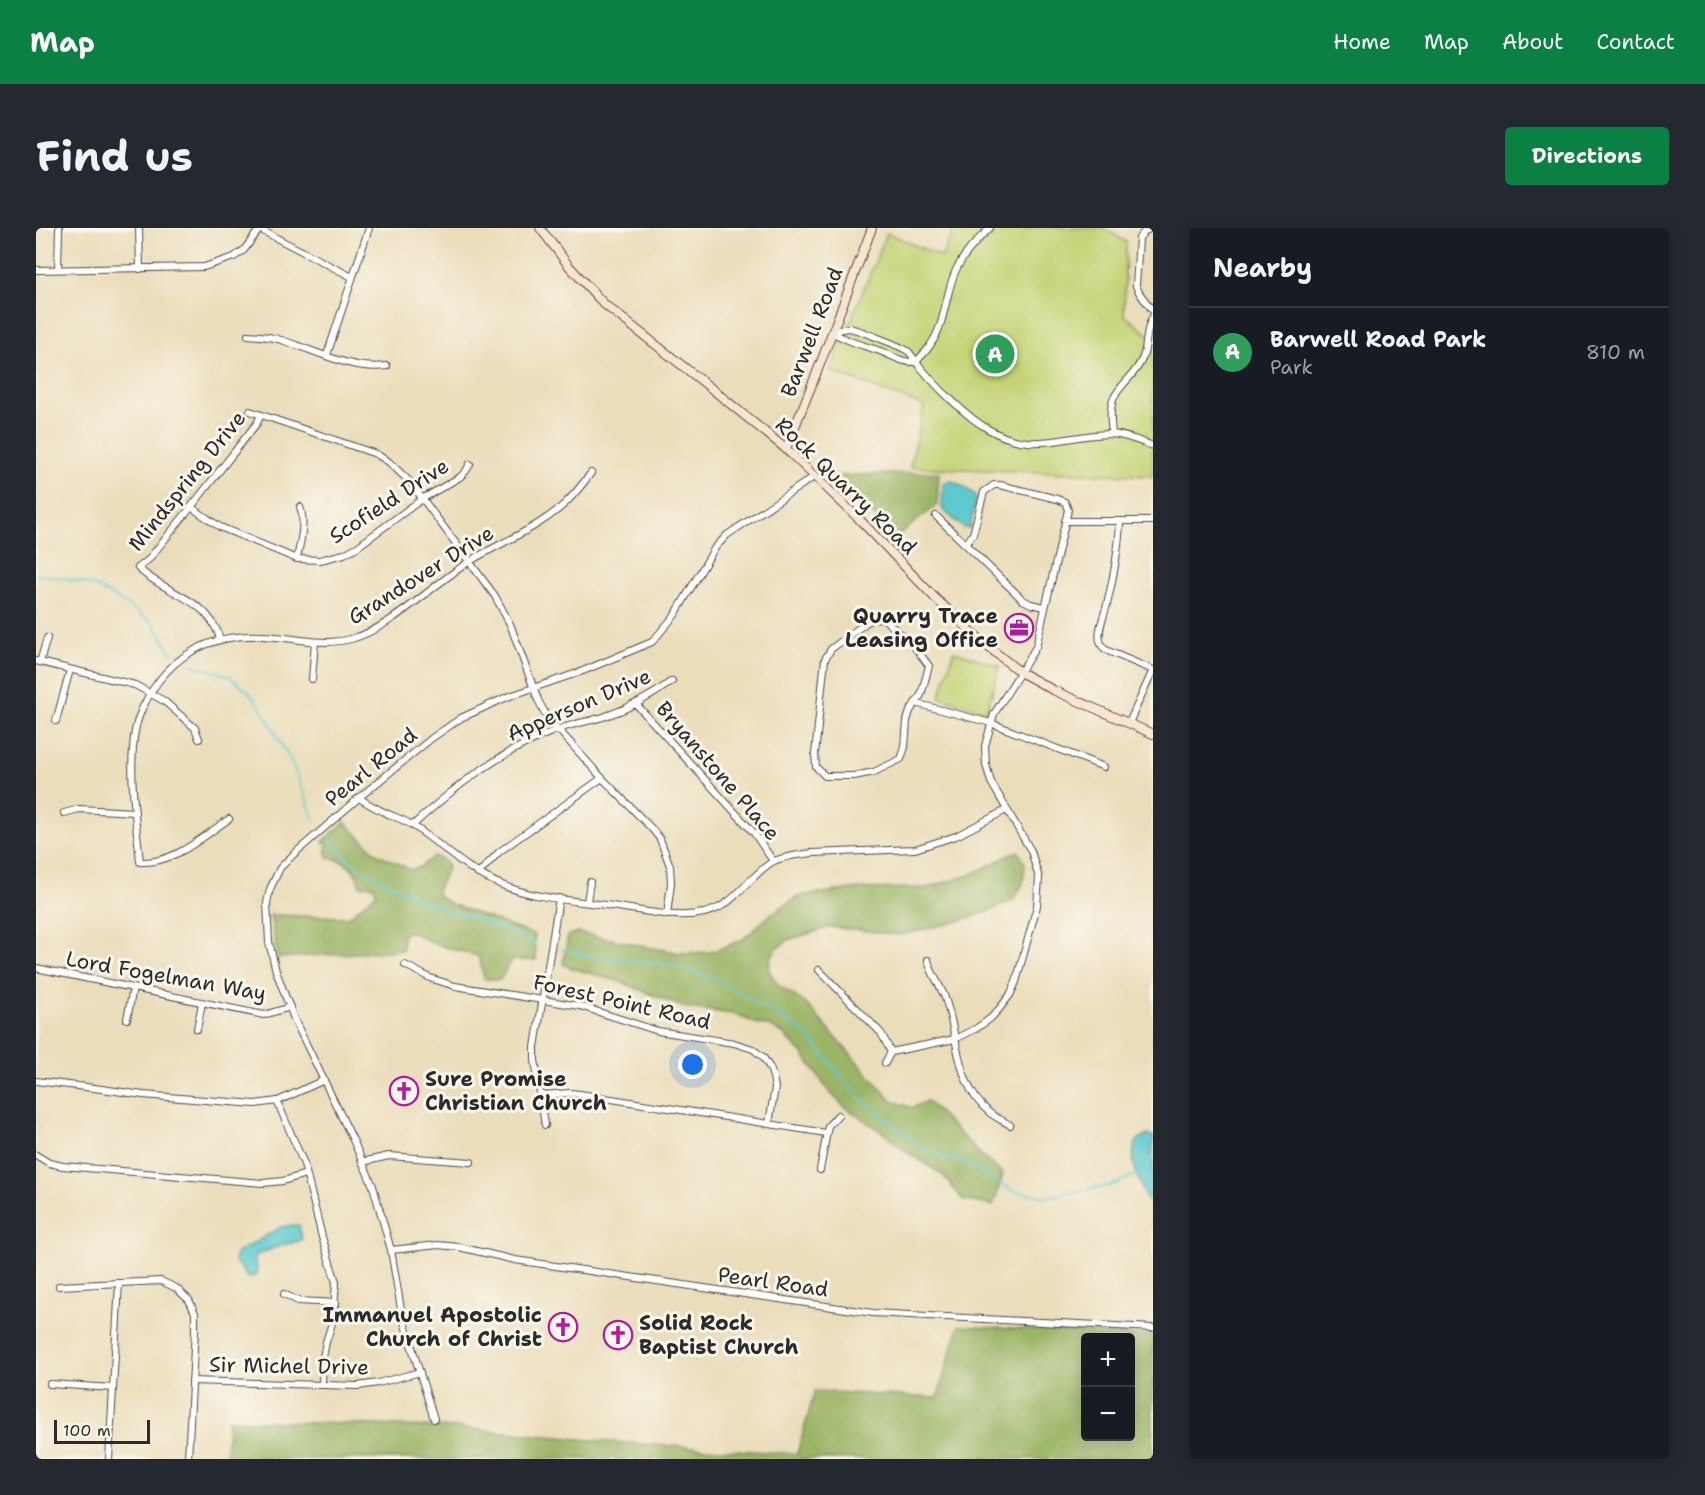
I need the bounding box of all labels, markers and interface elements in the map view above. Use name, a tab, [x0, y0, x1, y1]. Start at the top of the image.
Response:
text: Map	[30, 23, 95, 61]
text: Home	[1333, 28, 1391, 56]
text: Map	[1424, 28, 1469, 56]
text: About	[1502, 28, 1563, 56]
text: Contact	[1596, 28, 1675, 56]
button: Directions	[1505, 127, 1669, 185]
text: Find us	[36, 128, 193, 184]
text: Nearby	[1213, 250, 1312, 285]
street label: Barwell Road	[774, 263, 850, 401]
text: Barwell Road Park	[1270, 325, 1486, 354]
pin: A	[976, 332, 1014, 376]
text: A	[1225, 339, 1240, 365]
text: 810 m	[1586, 339, 1645, 365]
text: Park	[1270, 354, 1313, 380]
street label: Mindspring Drive	[122, 405, 252, 557]
street label: Rock Quarry Road	[769, 411, 923, 561]
street label: Scofield Drive	[324, 452, 454, 550]
street label: Grandover Drive	[343, 519, 499, 631]
place label: Quarry Trace Leasing Office	[845, 602, 998, 654]
office icon: Quarry Trace Leasing Office	[1003, 612, 1035, 644]
street label: Apperson Drive	[503, 662, 655, 748]
street label: Bryanstone Place	[650, 695, 786, 847]
street label: Pearl Road	[319, 721, 423, 813]
street label: Lord Fogelman Way	[64, 945, 268, 1007]
street label: Forest Point Road	[530, 968, 714, 1036]
your location	[678, 1050, 707, 1079]
place label: Sure Promise Christian Church	[425, 1065, 607, 1117]
church icon: Sure Promise Christian Church	[388, 1075, 420, 1107]
street label: Pearl Road	[716, 1260, 830, 1304]
place label: Immanuel Apostolic Church of Christ	[322, 1301, 542, 1353]
place label: Solid Rock Baptist Church	[639, 1309, 799, 1361]
church icon: Immanuel Apostolic Church of Christ	[547, 1311, 579, 1343]
church icon: Solid Rock Baptist Church	[602, 1319, 634, 1351]
map controls	[1081, 1333, 1135, 1441]
button: +	[1081, 1333, 1135, 1387]
street label: Sir Michel Drive	[209, 1351, 369, 1381]
button: −	[1081, 1387, 1135, 1441]
scale bar	[54, 1417, 150, 1444]
text: 100 m	[63, 1420, 111, 1441]

